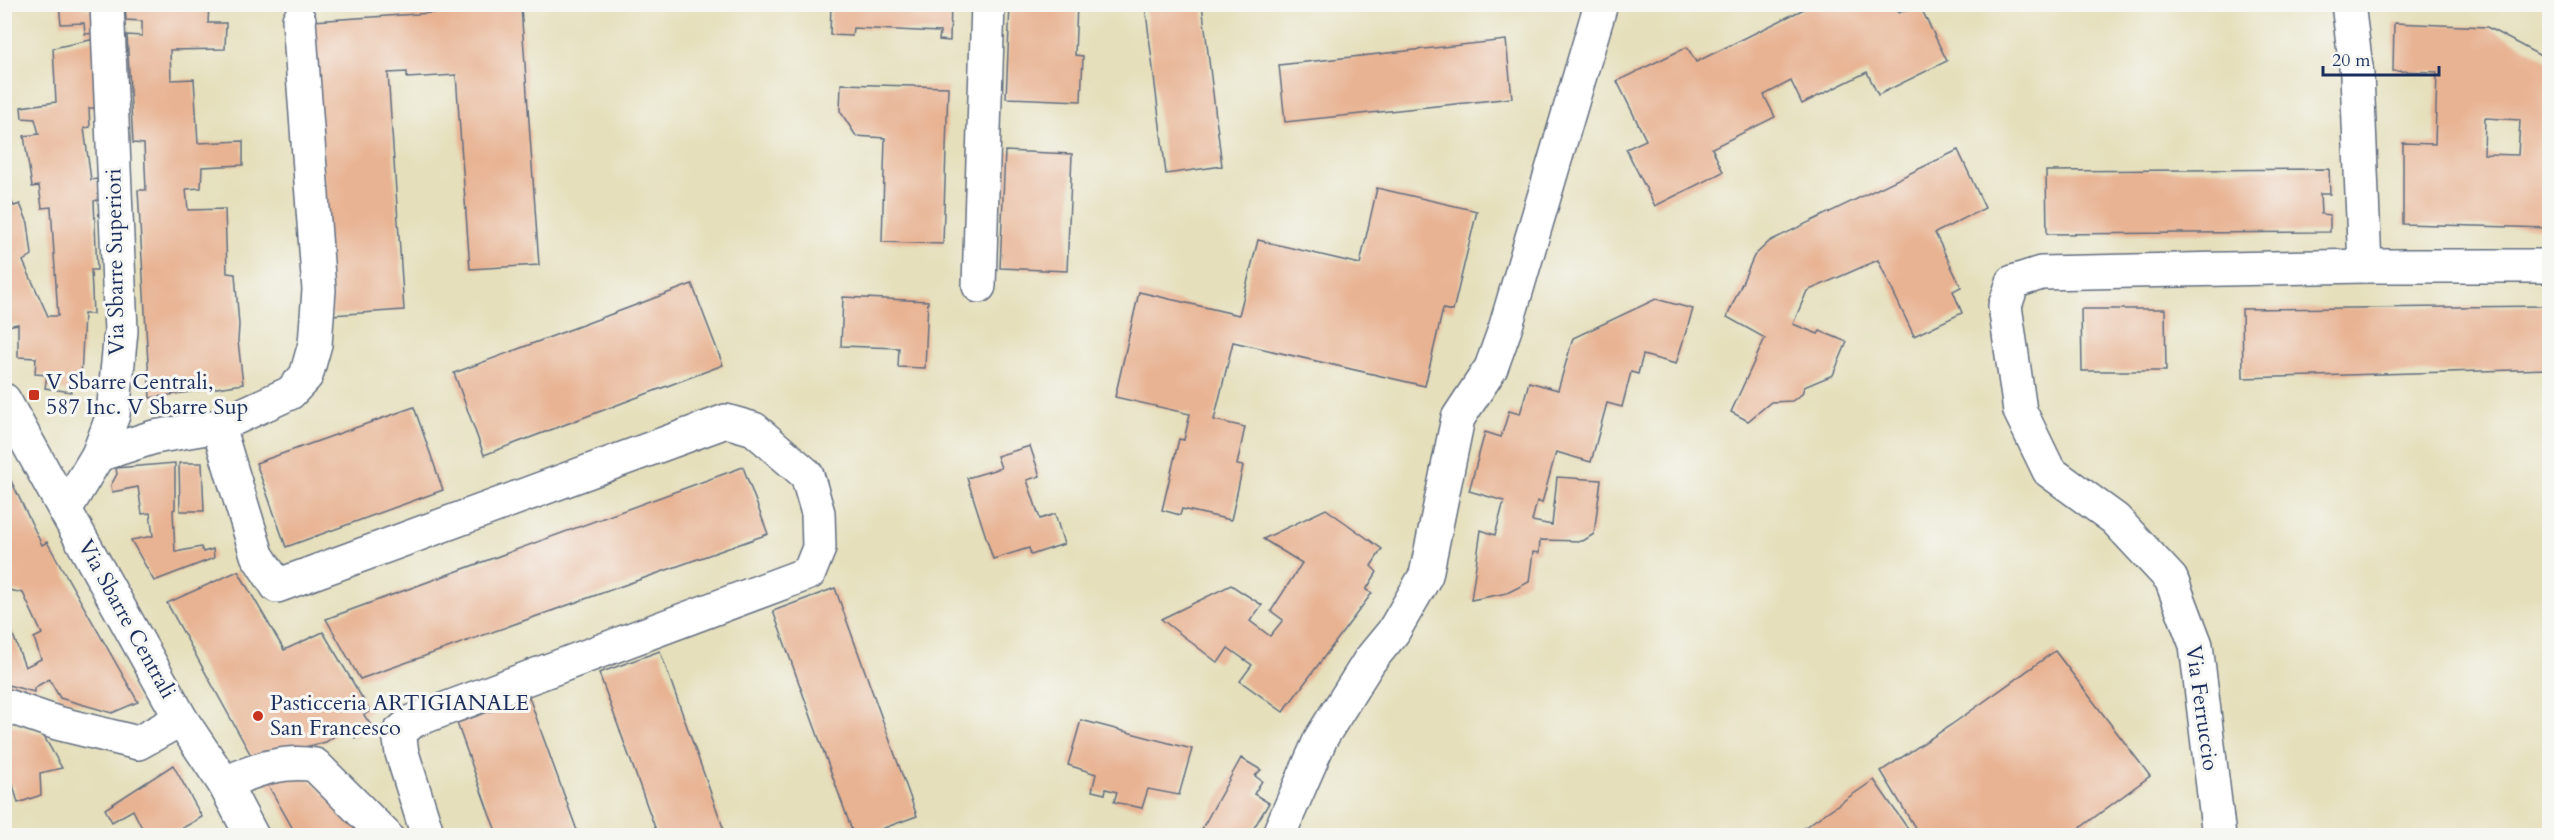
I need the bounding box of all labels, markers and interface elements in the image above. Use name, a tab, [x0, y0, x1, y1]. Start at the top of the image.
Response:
scale bar	[2323, 39, 2438, 77]
text: 20 m	[2332, 48, 2371, 73]
street label: Via Sbarre Superiori	[98, 168, 132, 356]
place label: V Sbarre Centrali, 587 Inc. V Sbarre Sup	[46, 367, 248, 422]
marker: V Sbarre Centrali, 587 Inc. V Sbarre Sup	[27, 388, 41, 402]
street label: Via Sbarre Centrali	[71, 534, 183, 704]
street label: Via Ferruccio	[2178, 643, 2226, 773]
place label: Pasticceria ARTIGIANALE San Francesco	[270, 688, 529, 743]
marker: Pasticceria ARTIGIANALE San Francesco	[251, 709, 265, 723]

